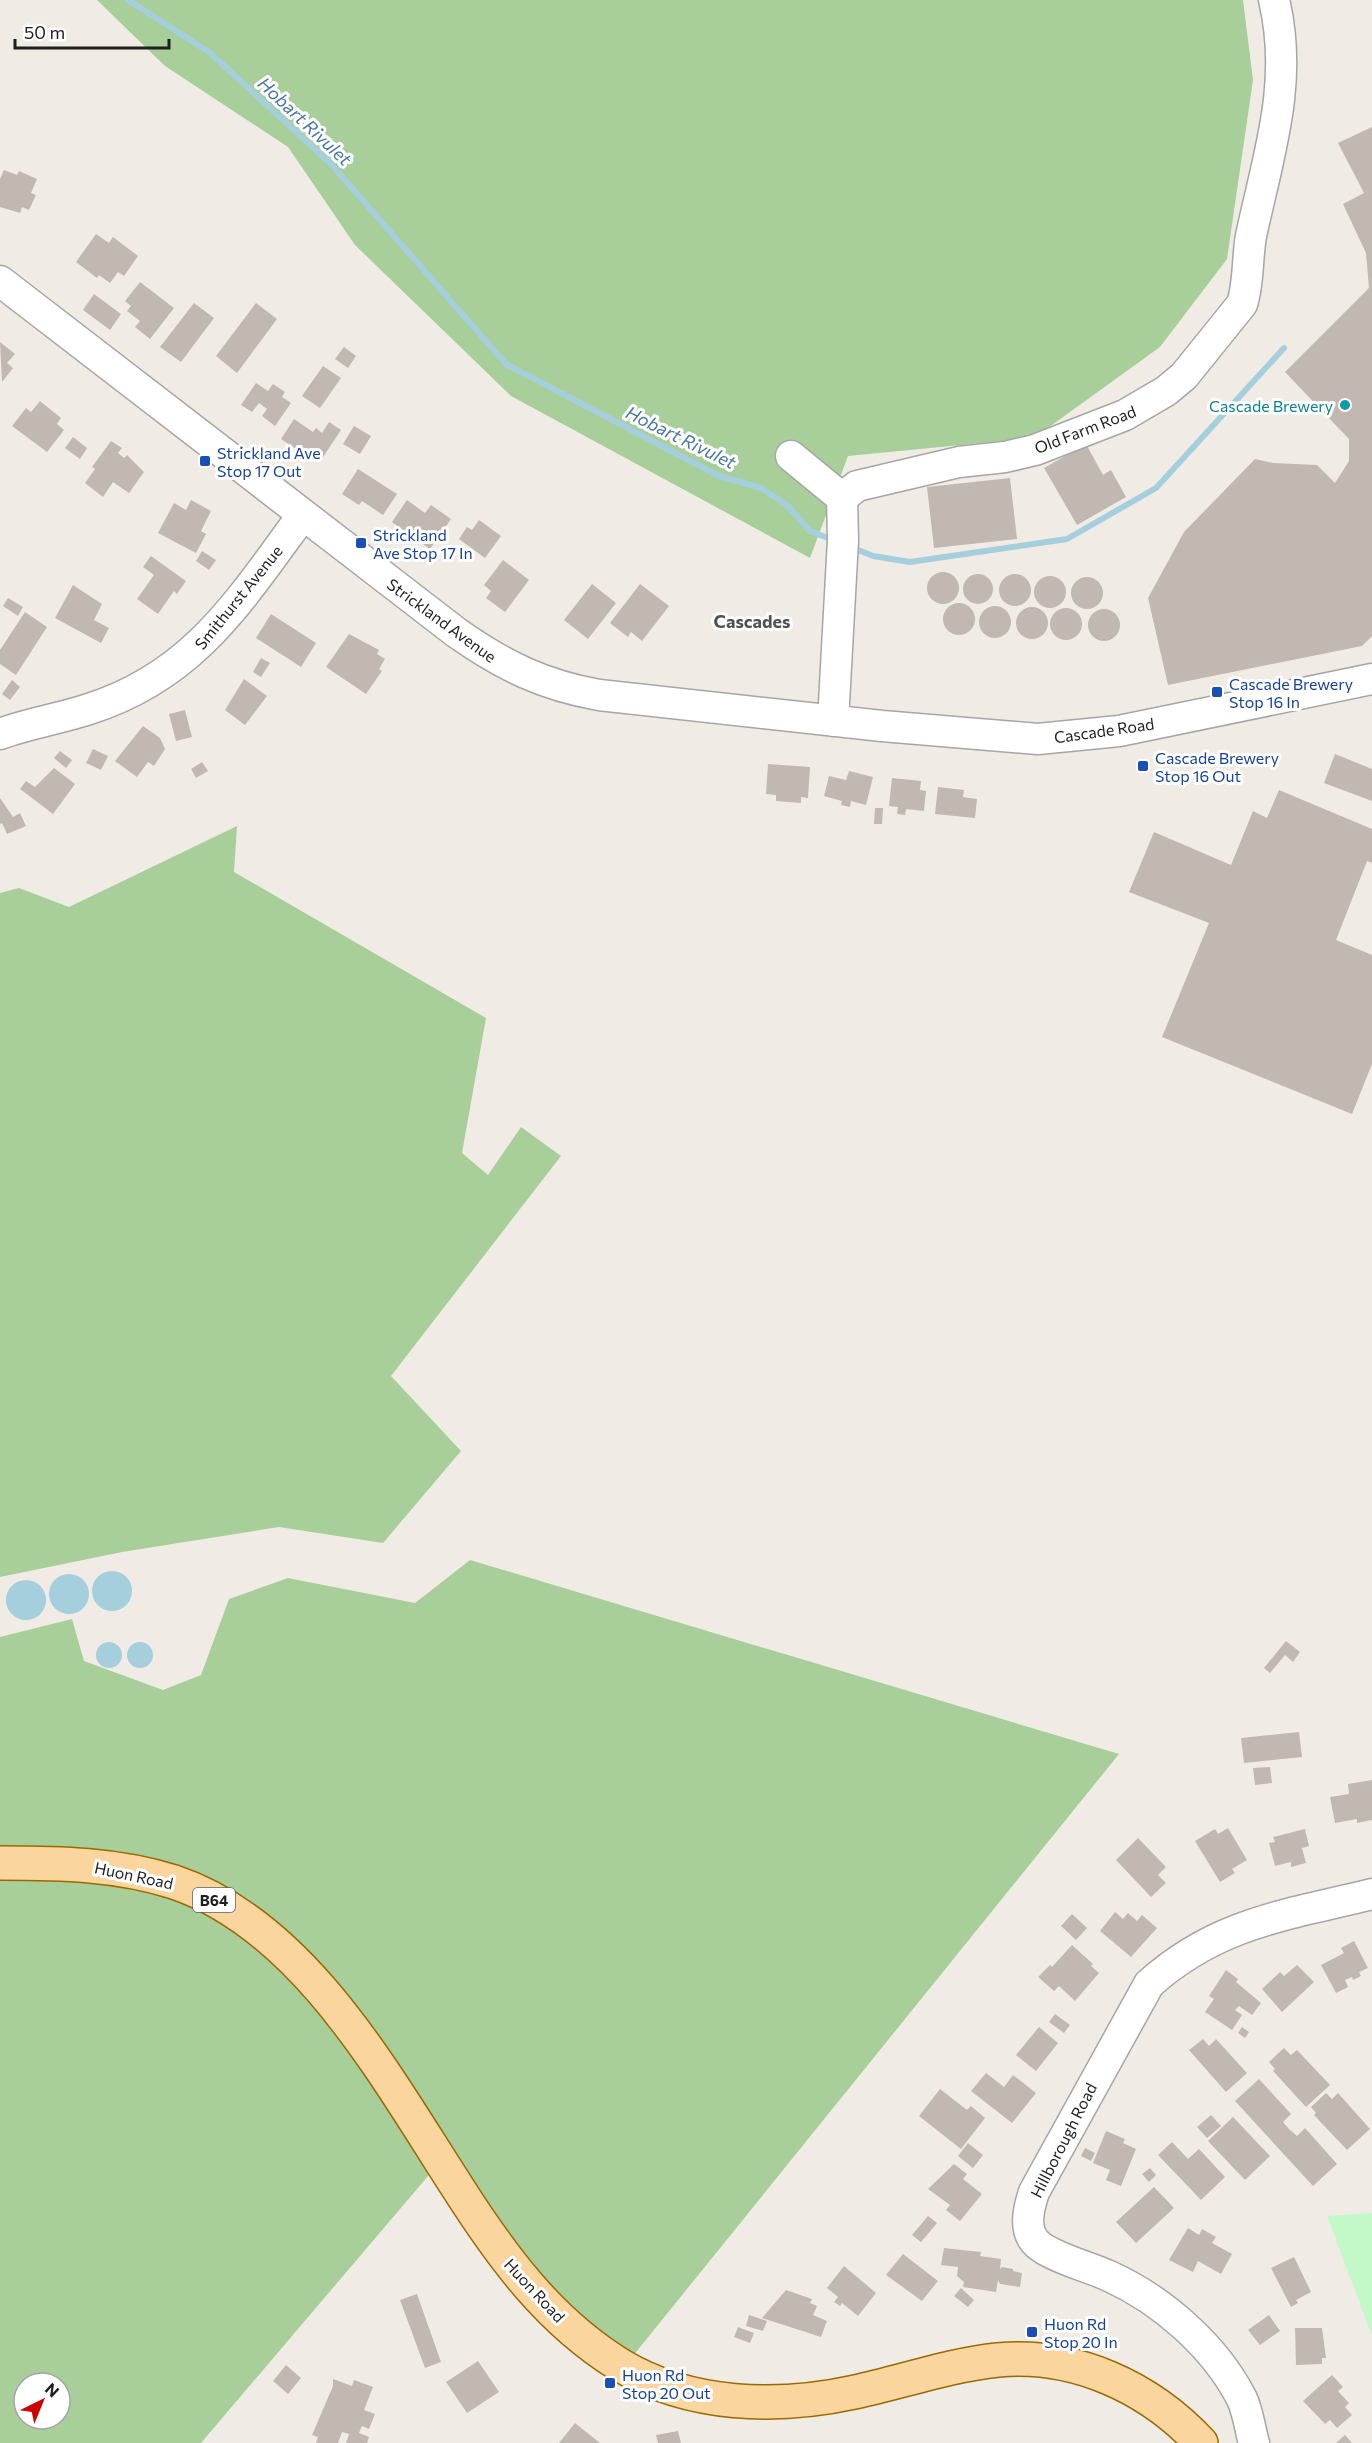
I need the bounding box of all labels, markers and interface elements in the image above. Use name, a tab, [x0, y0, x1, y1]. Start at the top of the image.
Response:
scale bar	[15, 12, 170, 50]
text: 50 m	[24, 21, 65, 43]
water label: Hobart Rivulet	[254, 72, 357, 170]
place label: Cascade Brewery	[1209, 396, 1333, 415]
marker: Cascade Brewery	[1338, 398, 1352, 412]
water label: Hobart Rivulet	[622, 401, 740, 473]
street label: Old Farm Road	[1031, 401, 1139, 457]
place label: Strickland Ave Stop 17 Out	[217, 443, 321, 480]
marker: Strickland Ave Stop 17 Out	[198, 454, 212, 468]
place label: Strickland Ave Stop 17 In	[373, 525, 473, 562]
marker: Strickland Ave Stop 17 In	[354, 536, 368, 550]
street label: Smithurst Avenue	[190, 541, 286, 653]
street label: Strickland Avenue	[384, 574, 500, 666]
district label: Cascades	[714, 610, 790, 632]
place label: Cascade Brewery Stop 16 In	[1229, 674, 1353, 711]
marker: Cascade Brewery Stop 16 In	[1210, 685, 1224, 699]
street label: Cascade Road	[1053, 714, 1155, 746]
place label: Cascade Brewery Stop 16 Out	[1155, 748, 1279, 785]
marker: Cascade Brewery Stop 16 Out	[1136, 759, 1150, 773]
street label: Huon Road	[93, 1857, 175, 1893]
road number: B64	[193, 1888, 235, 1912]
street label: Hillborough Road	[1026, 2079, 1100, 2201]
street label: Huon Road	[501, 2254, 569, 2326]
place label: Huon Rd Stop 20 In	[1044, 2314, 1118, 2351]
marker: Huon Rd Stop 20 In	[1025, 2325, 1039, 2339]
place label: Huon Rd Stop 20 Out	[622, 2365, 711, 2402]
north arrow	[12, 2371, 72, 2431]
marker: Huon Rd Stop 20 Out	[603, 2376, 617, 2390]
text: N	[42, 2379, 63, 2401]

